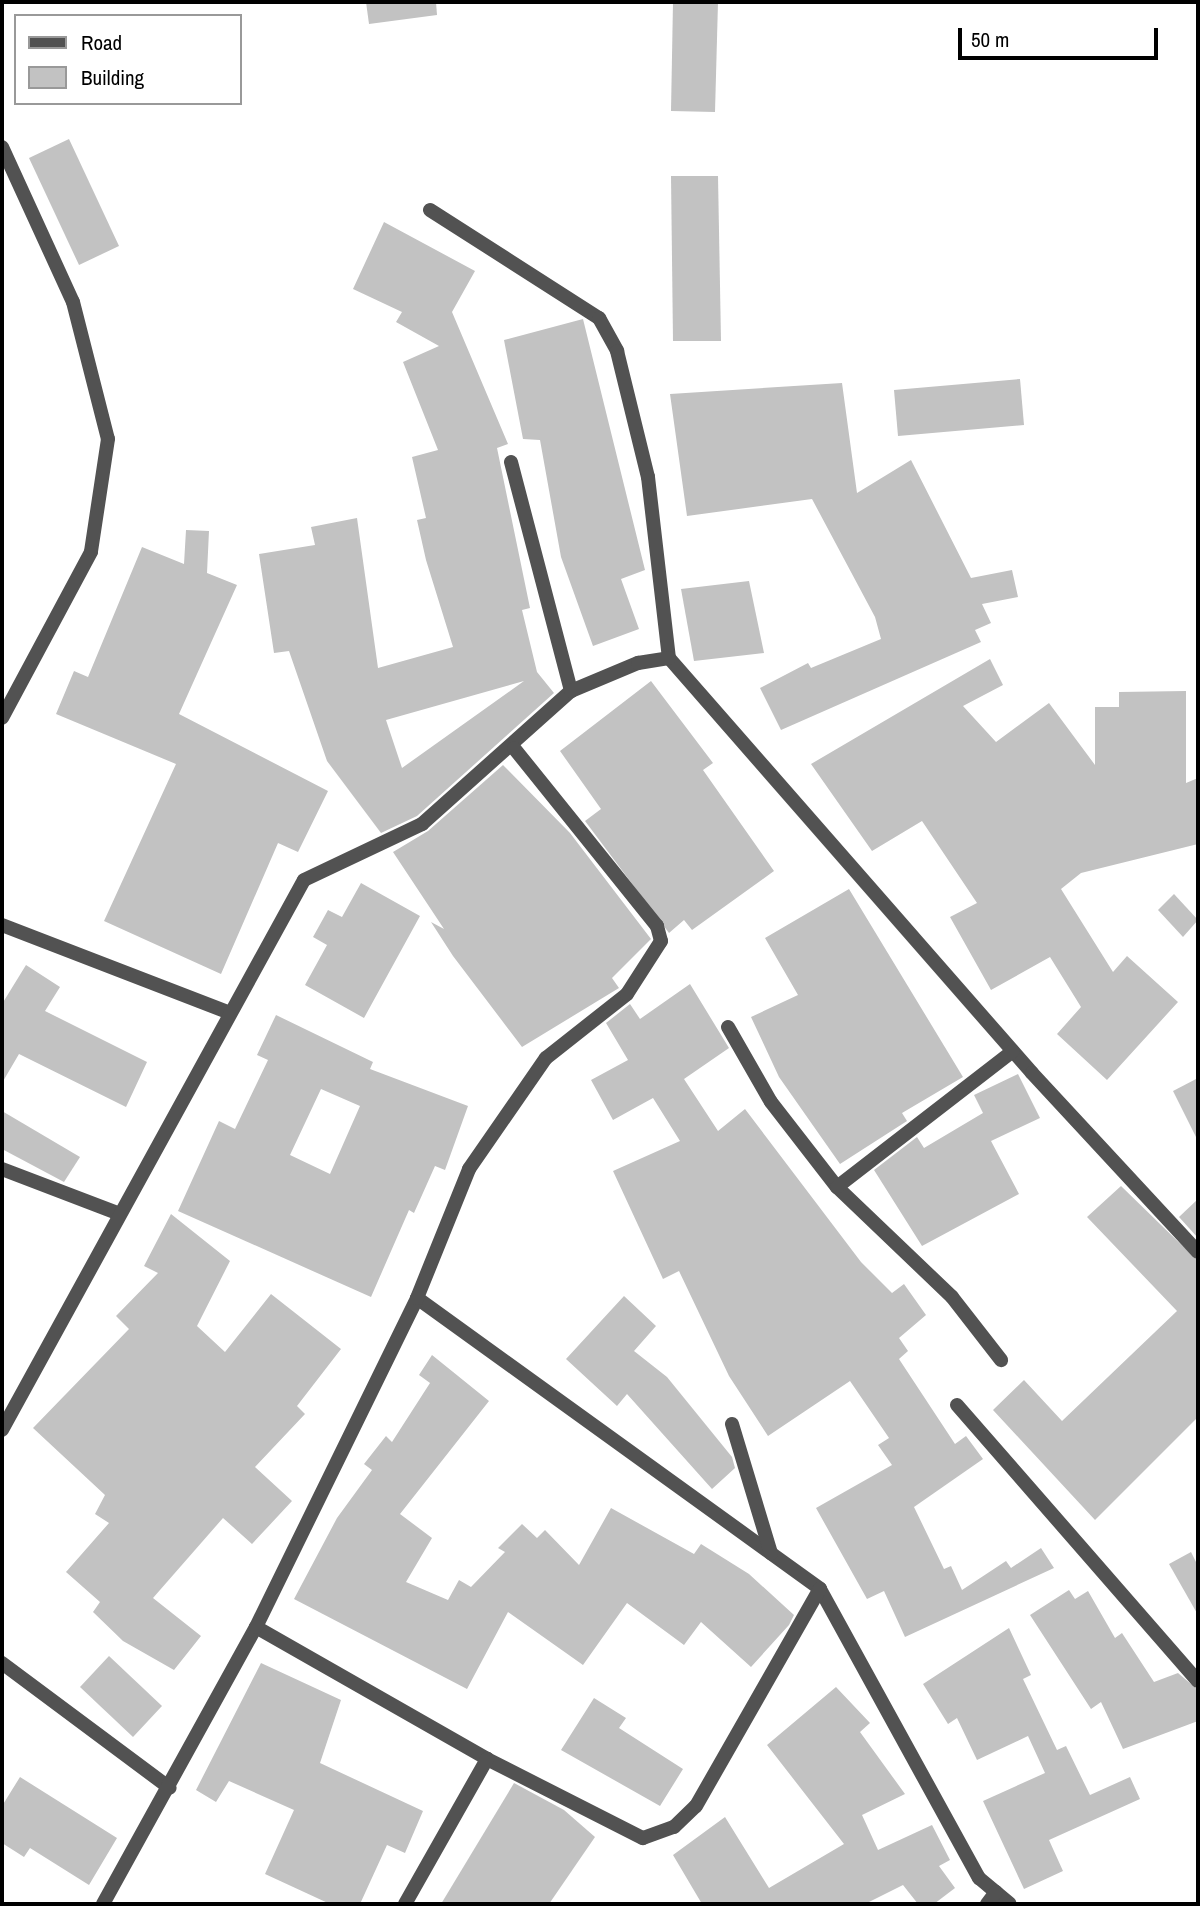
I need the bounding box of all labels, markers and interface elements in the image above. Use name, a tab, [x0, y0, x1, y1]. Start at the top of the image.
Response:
legend	[14, 14, 242, 105]
scale bar	[962, 14, 1162, 58]
text: 50 m	[971, 25, 1009, 54]
text: Road	[81, 28, 122, 57]
text: Building	[81, 63, 144, 92]

